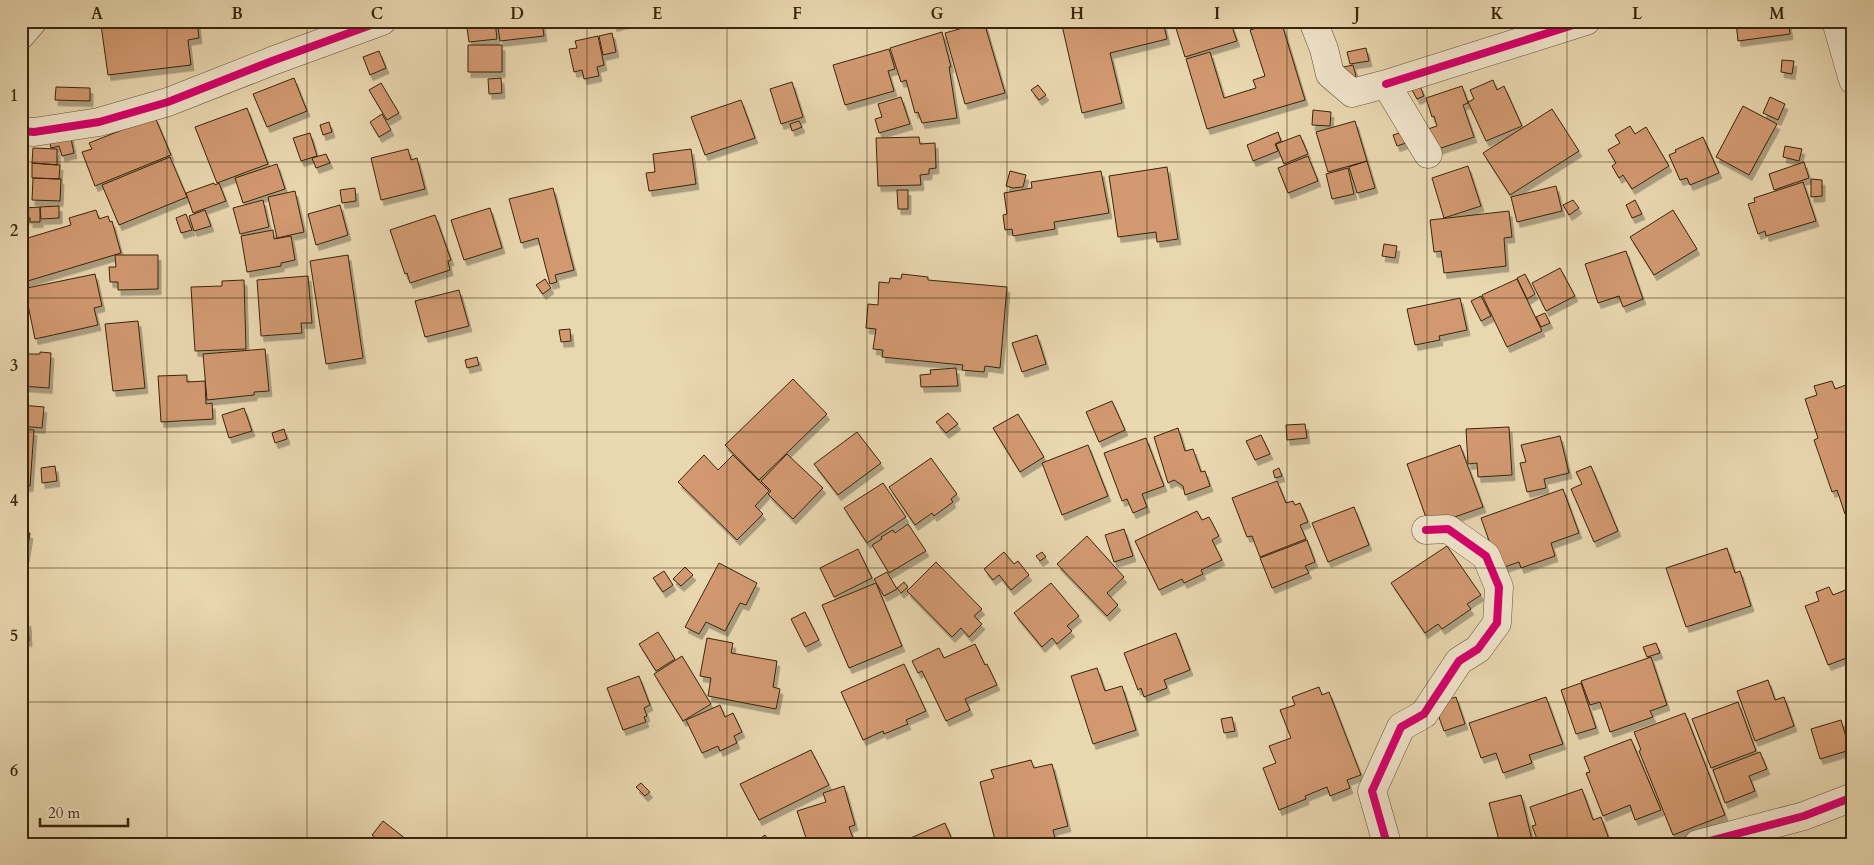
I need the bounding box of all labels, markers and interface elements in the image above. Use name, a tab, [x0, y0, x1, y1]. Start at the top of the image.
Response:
text: A	[91, 3, 103, 25]
text: B	[231, 3, 243, 25]
text: C	[371, 3, 383, 25]
text: D	[510, 3, 524, 25]
text: E	[652, 3, 662, 25]
text: F	[792, 3, 802, 25]
text: G	[930, 3, 944, 25]
text: H	[1070, 3, 1084, 25]
text: I	[1214, 3, 1220, 25]
text: J	[1352, 3, 1360, 25]
text: K	[1491, 3, 1504, 25]
text: L	[1632, 3, 1643, 25]
text: M	[1769, 3, 1785, 25]
text: 1	[10, 85, 18, 107]
text: 2	[10, 220, 18, 242]
text: 3	[10, 355, 18, 377]
text: 4	[10, 490, 18, 512]
text: 5	[10, 625, 18, 647]
text: 6	[10, 760, 18, 782]
scale bar	[40, 795, 128, 827]
text: 20 m	[48, 803, 80, 823]

